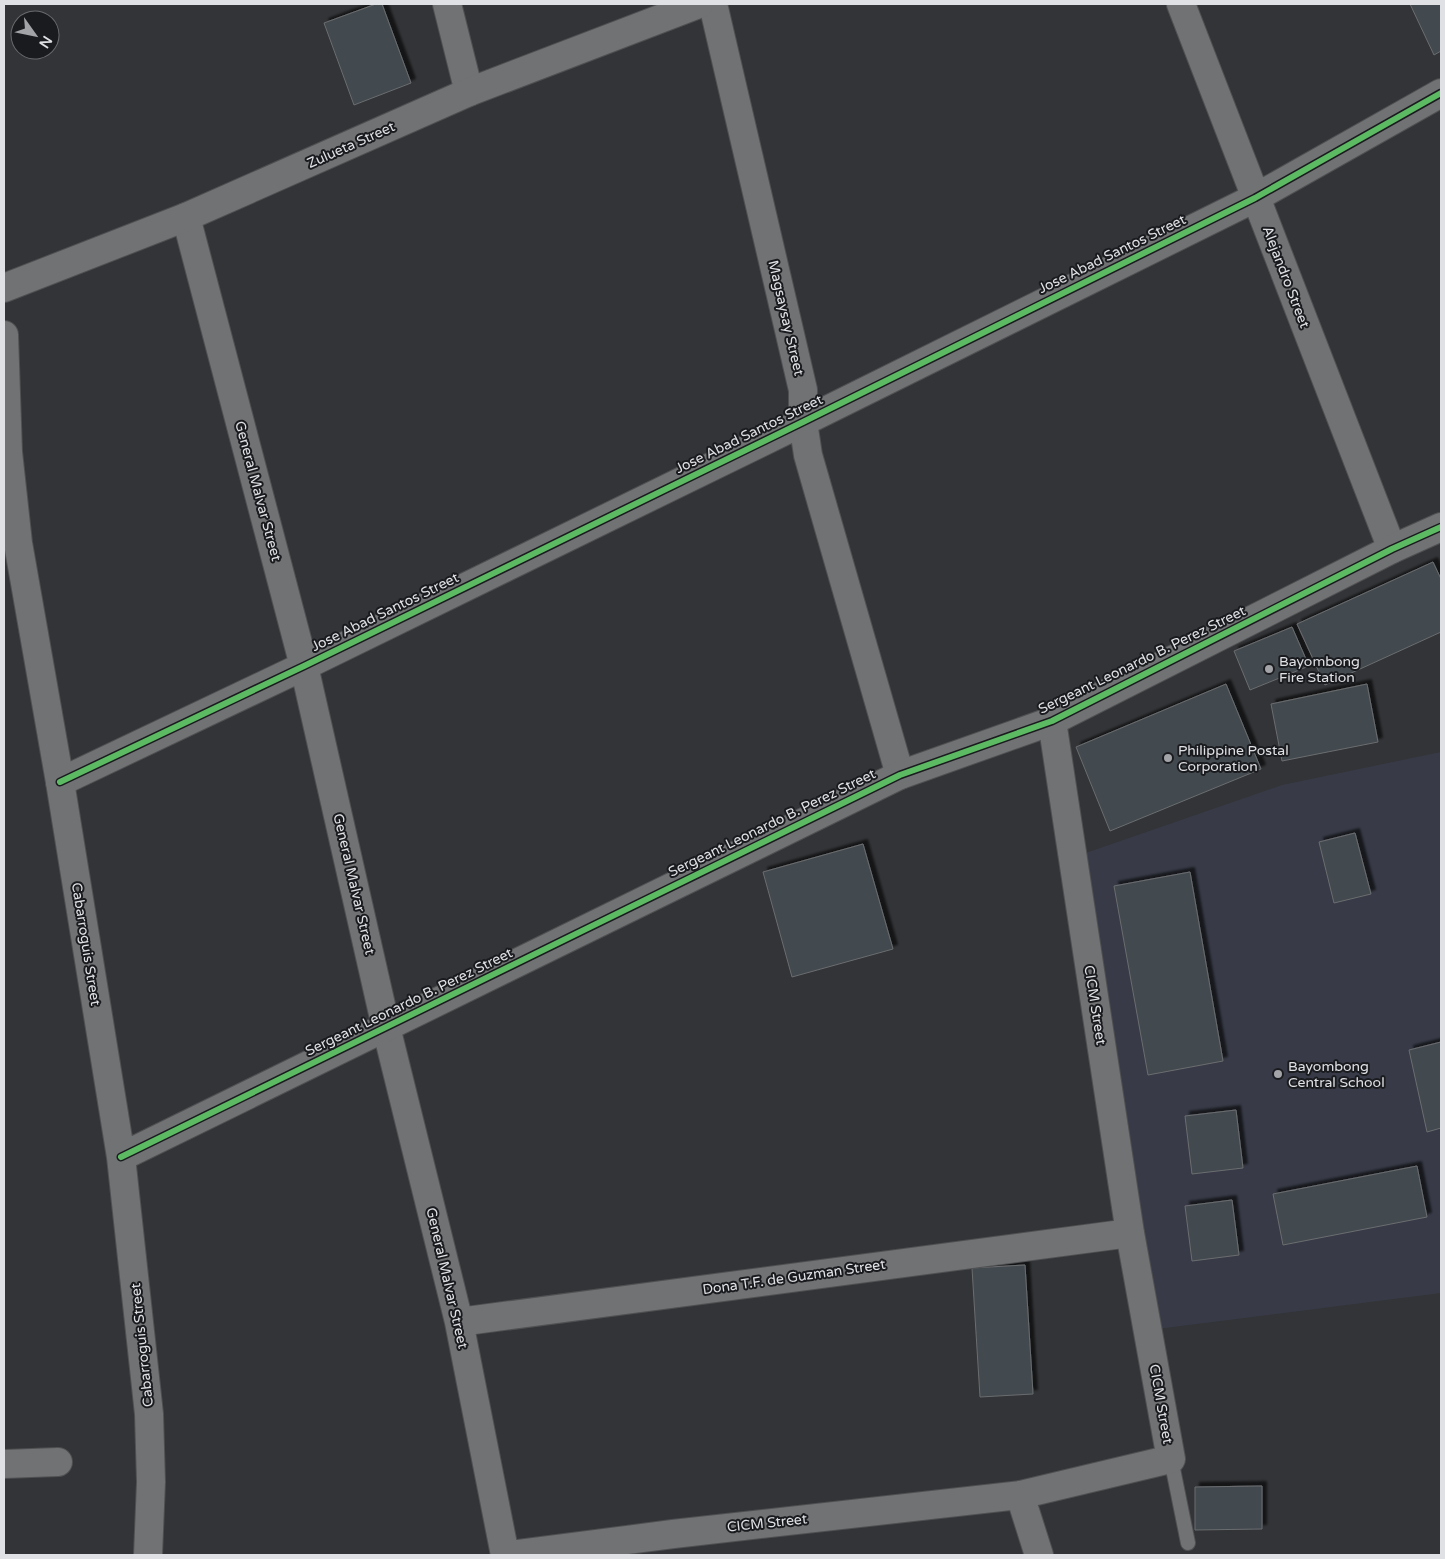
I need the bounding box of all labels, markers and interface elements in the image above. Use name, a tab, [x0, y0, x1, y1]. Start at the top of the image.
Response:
north arrow	[10, 10, 60, 60]
text: N	[35, 32, 56, 51]
street label: Zulueta Street	[304, 118, 398, 172]
street label: Jose Abad Santos Street	[1036, 211, 1189, 297]
street label: Alejandro Street	[1259, 224, 1313, 331]
street label: Magsaysay Street	[764, 259, 808, 378]
street label: Jose Abad Santos Street	[673, 391, 826, 477]
street label: General Malvar Street	[231, 419, 285, 564]
street label: Jose Abad Santos Street	[309, 569, 462, 655]
street label: Sergeant Leonardo B. Perez Street	[1036, 602, 1249, 718]
place label: Bayombong Fire Station	[1279, 653, 1360, 686]
marker: Bayombong Fire Station	[1263, 663, 1275, 675]
place label: Philippine Postal Corporation	[1178, 742, 1289, 775]
marker: Philippine Postal Corporation	[1162, 752, 1174, 764]
street label: Sergeant Leonardo B. Perez Street	[666, 765, 879, 881]
street label: General Malvar Street	[329, 812, 379, 957]
street label: Cabarroguis Street	[68, 881, 104, 1007]
street label: Sergeant Leonardo B. Perez Street	[303, 944, 516, 1060]
street label: CICM Street	[1080, 964, 1110, 1047]
place label: Bayombong Central School	[1288, 1058, 1385, 1091]
marker: Bayombong Central School	[1272, 1068, 1284, 1080]
street label: General Malvar Street	[422, 1206, 472, 1351]
street label: Dona T.F. de Guzman Street	[701, 1256, 887, 1298]
street label: Cabarroguis Street	[127, 1282, 157, 1408]
street label: CICM Street	[1146, 1363, 1176, 1446]
street label: CICM Street	[726, 1510, 809, 1536]

